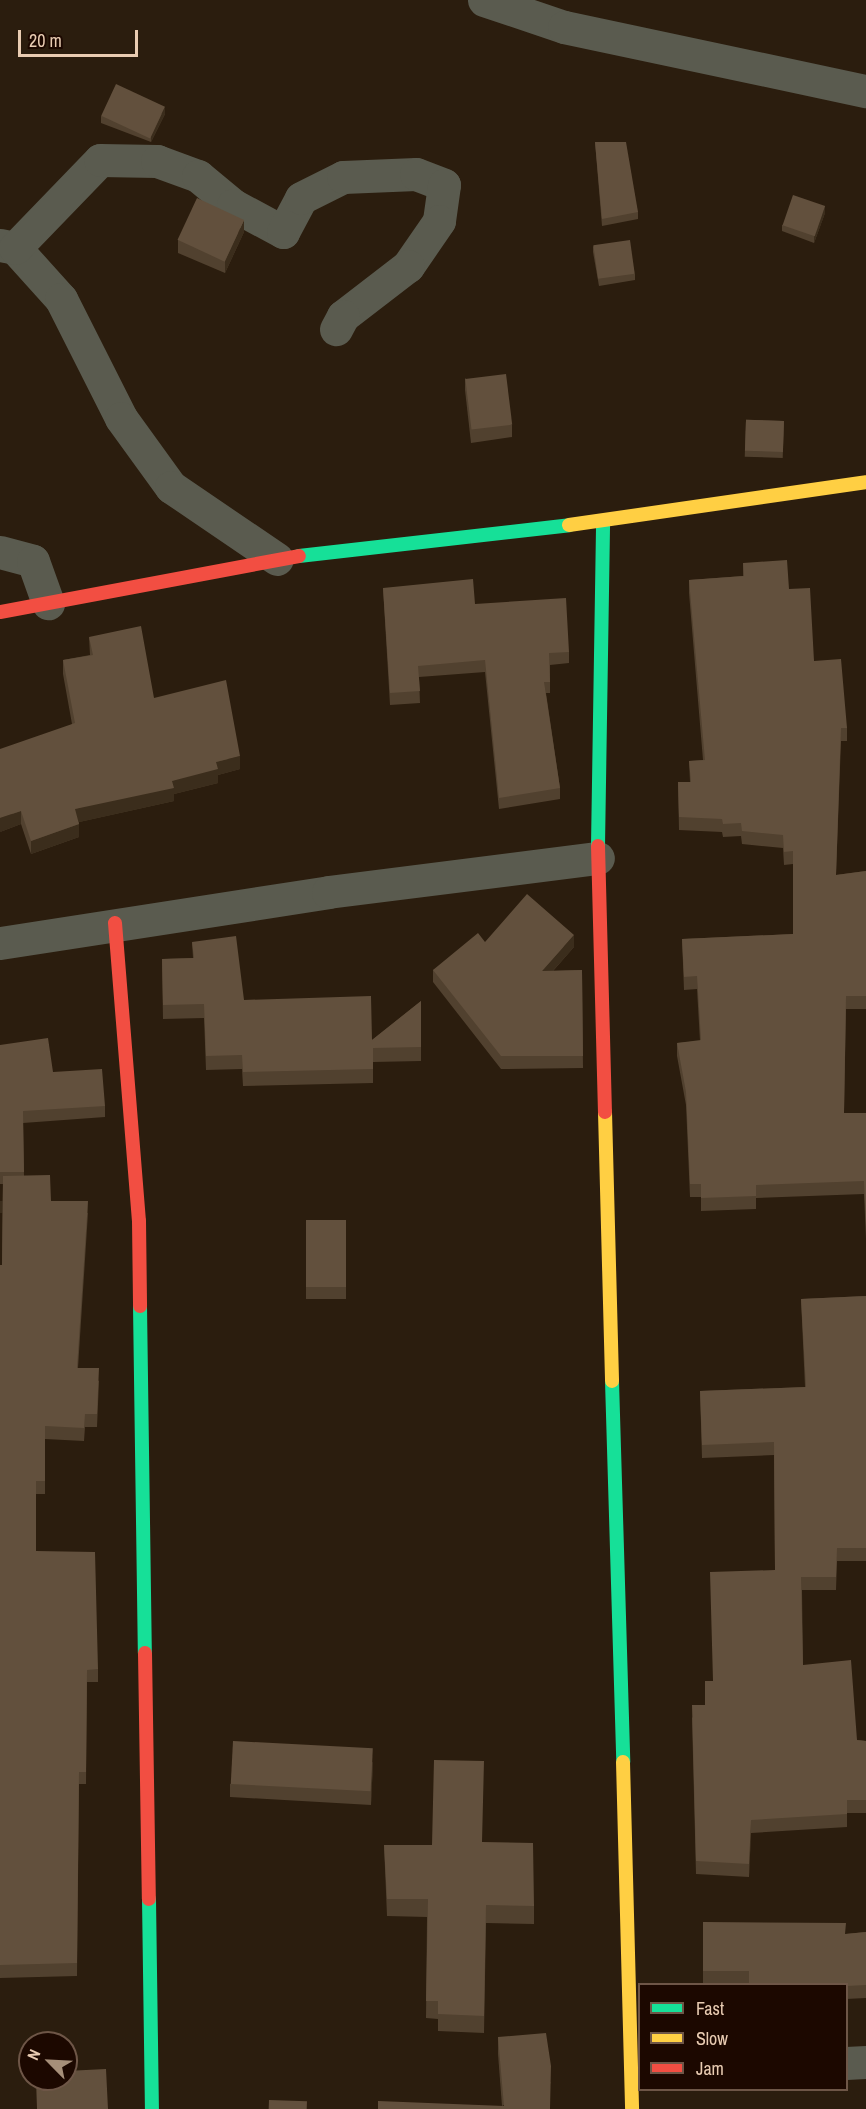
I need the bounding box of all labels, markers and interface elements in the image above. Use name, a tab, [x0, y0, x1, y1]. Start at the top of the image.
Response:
scale bar	[21, 18, 141, 56]
text: 20 m	[29, 28, 62, 53]
legend	[638, 1983, 848, 2091]
text: Fast	[696, 1996, 724, 2021]
text: Slow	[696, 2026, 728, 2051]
north arrow	[18, 2031, 78, 2091]
text: N	[21, 2046, 45, 2063]
text: Jam	[696, 2056, 724, 2081]

